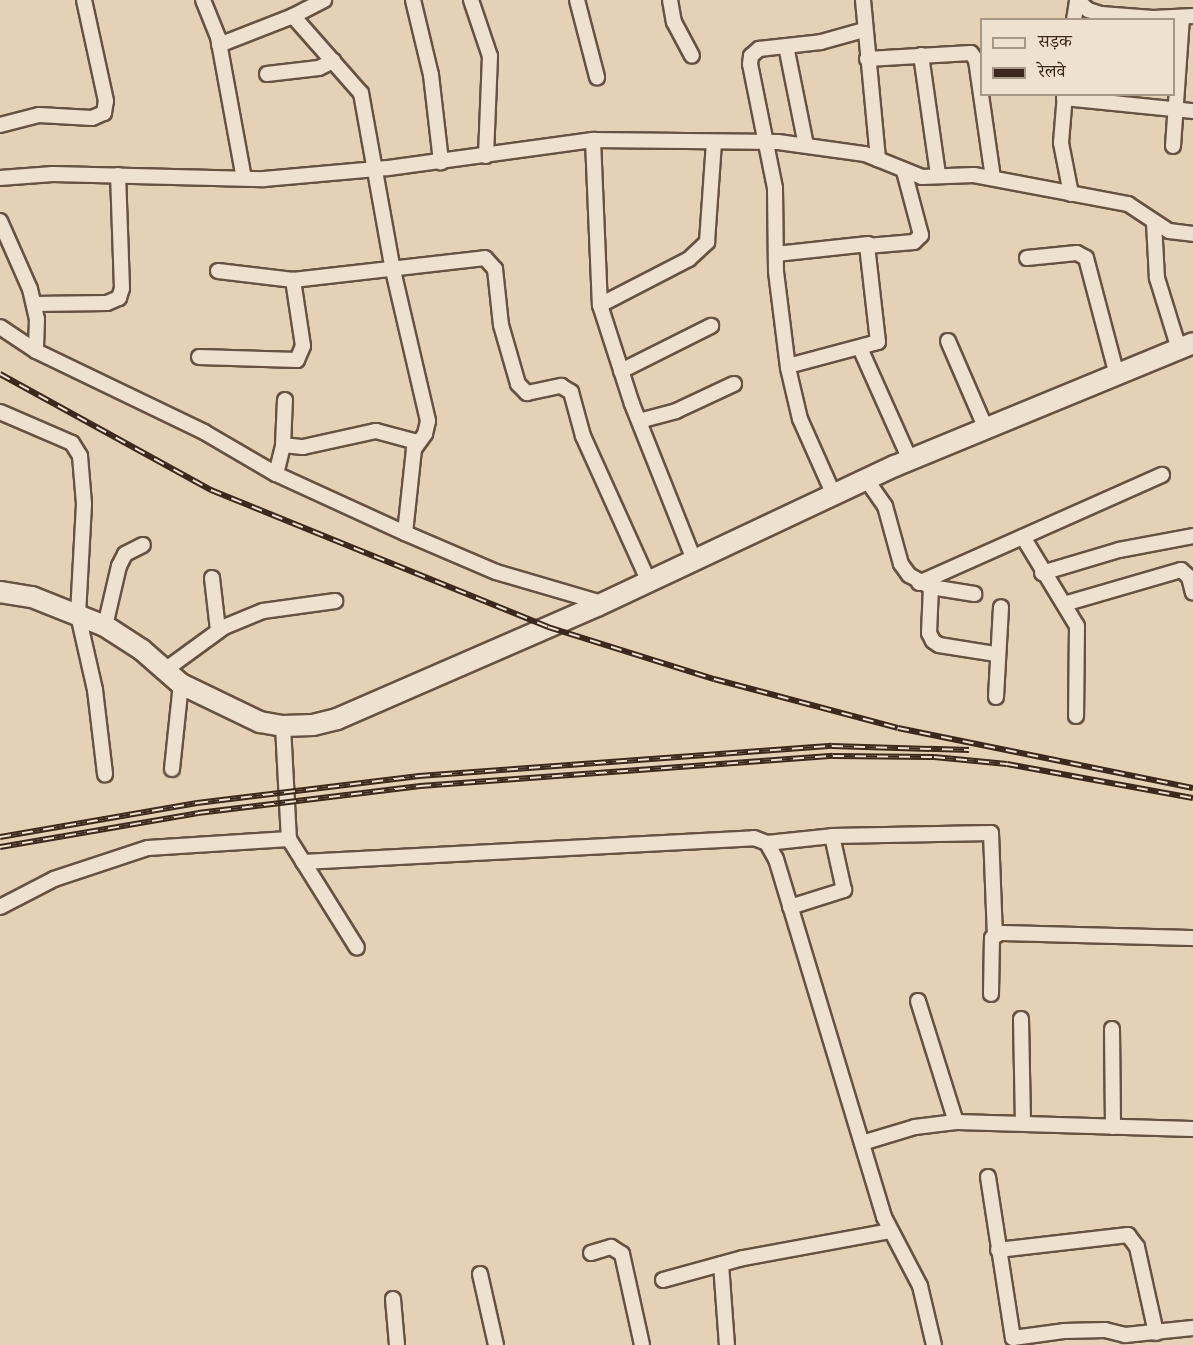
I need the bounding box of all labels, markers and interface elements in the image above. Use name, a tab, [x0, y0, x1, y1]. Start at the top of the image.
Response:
legend	[980, 18, 1175, 96]
text: सड़क	[1038, 29, 1072, 54]
text: रेलवे	[1038, 59, 1066, 84]

